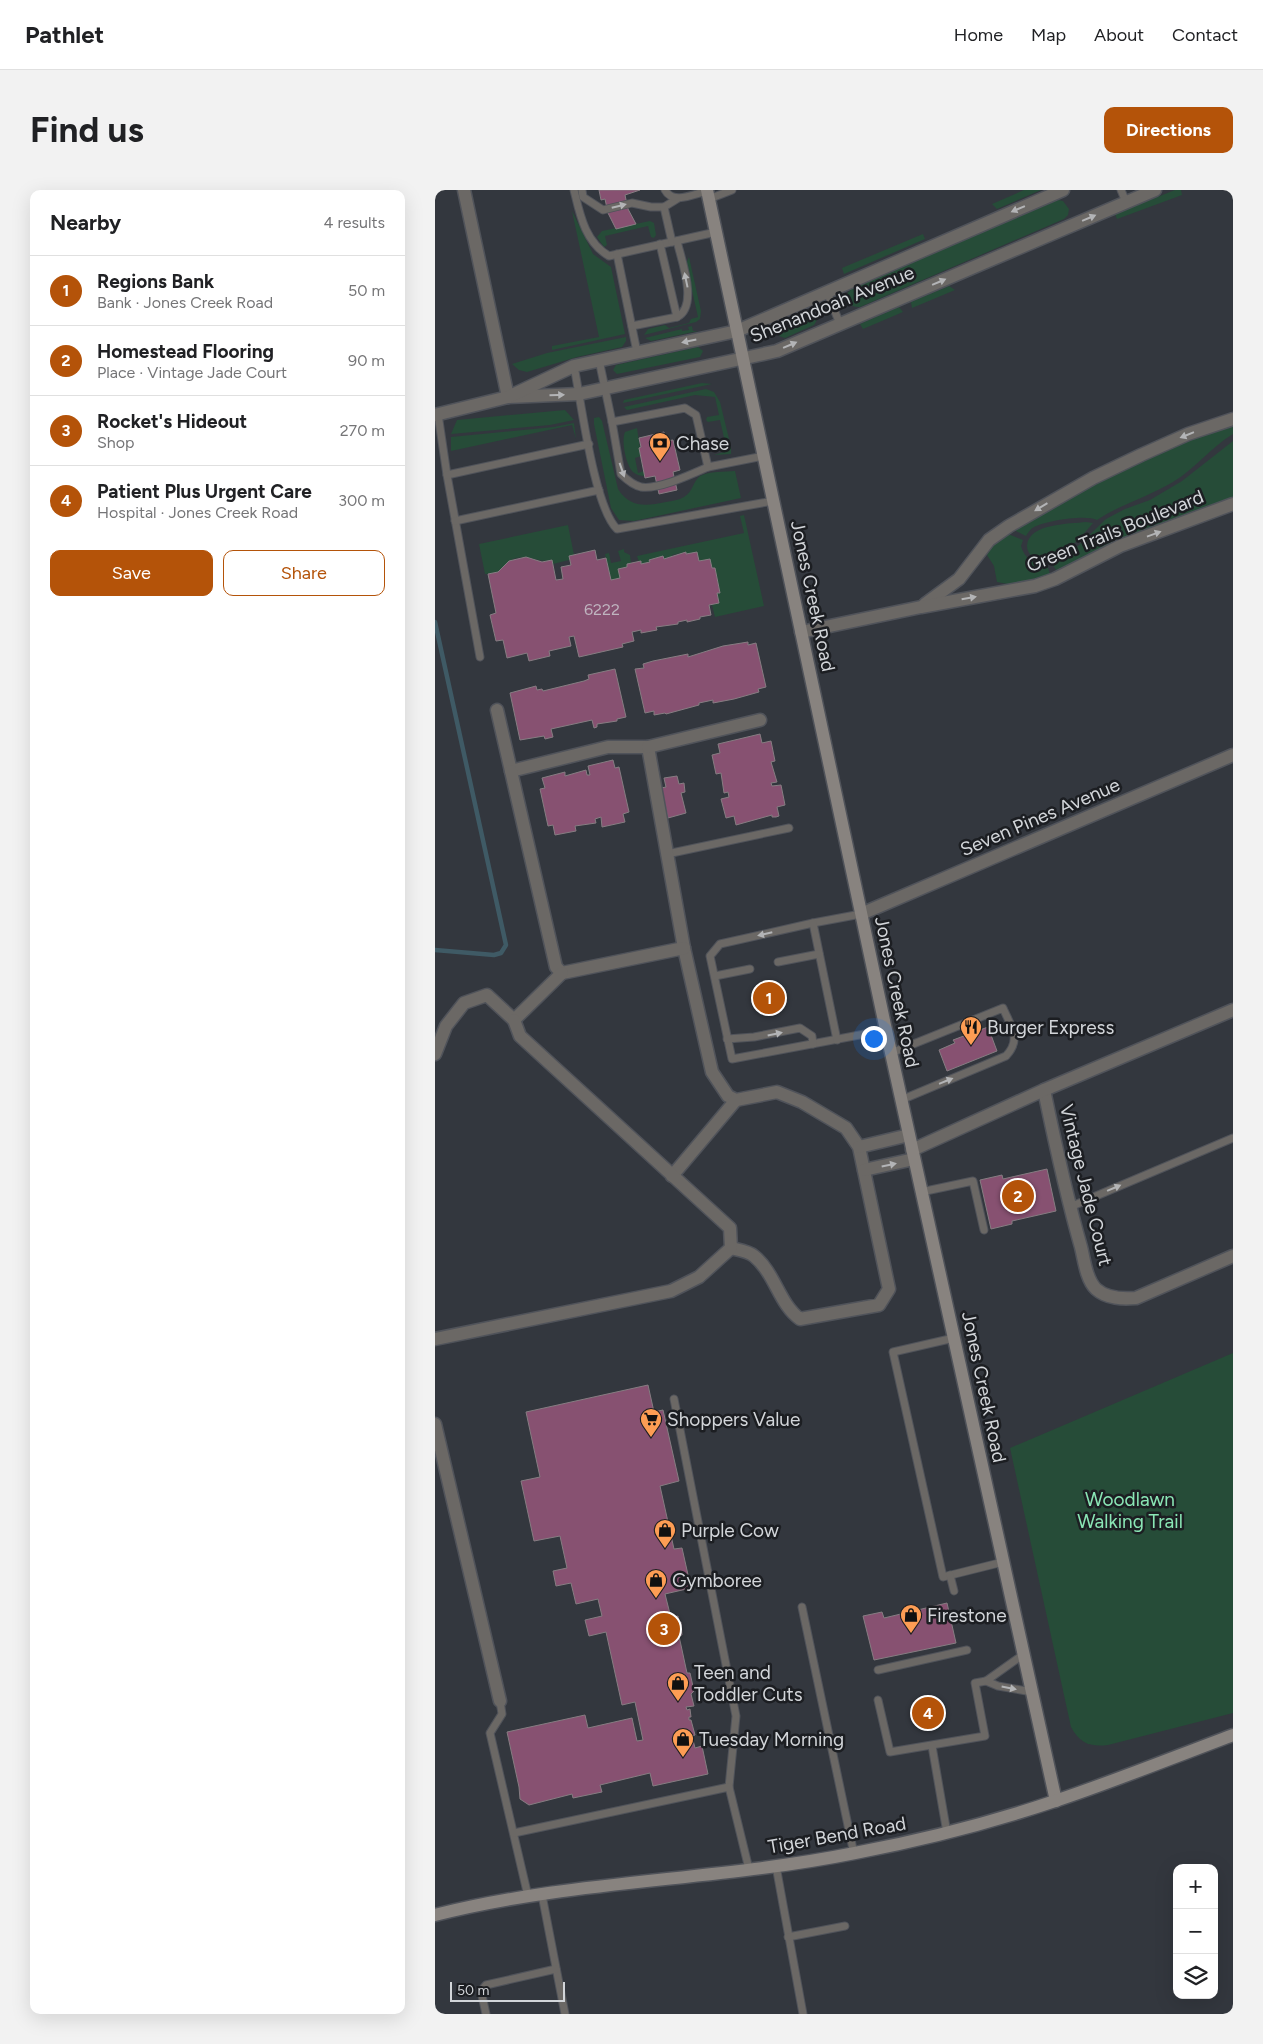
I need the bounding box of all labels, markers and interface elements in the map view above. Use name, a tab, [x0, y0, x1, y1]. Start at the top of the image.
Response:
text: Pathlet	[25, 20, 104, 49]
text: Home	[954, 24, 1003, 46]
text: Map	[1031, 24, 1066, 46]
text: About	[1094, 24, 1144, 46]
text: Contact	[1172, 24, 1238, 46]
button: Directions	[1104, 107, 1233, 153]
text: Find us	[30, 109, 144, 151]
one-way arrow	[611, 202, 626, 210]
one-way arrow	[1011, 205, 1025, 213]
text: Nearby	[50, 210, 121, 235]
text: 4 results	[324, 213, 385, 232]
one-way arrow	[1082, 214, 1097, 222]
street label: Shenandoah Avenue	[747, 261, 917, 347]
text: Regions Bank	[97, 270, 214, 293]
one-way arrow	[682, 273, 690, 288]
one-way arrow	[932, 277, 946, 285]
text: 1	[63, 281, 69, 300]
text: 50 m	[348, 281, 385, 300]
text: Bank · Jones Creek Road	[97, 293, 273, 312]
one-way arrow	[682, 337, 697, 345]
text: Homestead Flooring	[97, 340, 274, 363]
one-way arrow	[783, 341, 797, 349]
text: 2	[61, 351, 71, 370]
text: 90 m	[348, 351, 385, 370]
text: Place · Vintage Jade Court	[97, 363, 287, 382]
one-way arrow	[549, 391, 565, 399]
text: Rocket's Hideout	[97, 410, 247, 433]
text: 3	[62, 421, 70, 440]
text: 270 m	[340, 421, 385, 440]
bank icon: Chase	[648, 431, 672, 462]
one-way arrow	[1179, 431, 1194, 439]
place label: Chase	[676, 432, 729, 455]
text: Shop	[97, 433, 135, 452]
one-way arrow	[618, 463, 626, 478]
text: Patient Plus Urgent Care	[97, 480, 312, 503]
street label: Green Trails Boulevard	[1023, 485, 1207, 577]
text: 4	[61, 491, 71, 510]
text: 300 m	[338, 491, 385, 510]
one-way arrow	[1035, 502, 1048, 511]
text: Hospital · Jones Creek Road	[97, 503, 298, 522]
street label: Jones Creek Road	[786, 518, 840, 674]
one-way arrow	[1147, 530, 1162, 538]
button: Save	[50, 550, 213, 596]
button: Share	[223, 550, 385, 596]
one-way arrow	[961, 594, 977, 602]
house number: 6222	[584, 600, 620, 619]
street label: Seven Pines Avenue	[957, 773, 1123, 861]
street label: Jones Creek Road	[870, 914, 924, 1070]
one-way arrow	[758, 930, 773, 938]
pin: 1	[753, 979, 785, 1017]
restaurant icon: Burger Express	[959, 1015, 983, 1046]
place label: Burger Express	[987, 1016, 1114, 1039]
your location	[861, 1026, 887, 1052]
one-way arrow	[767, 1029, 783, 1037]
one-way arrow	[939, 1077, 953, 1085]
street label: Vintage Jade Court	[1055, 1102, 1117, 1268]
one-way arrow	[881, 1160, 897, 1168]
pin: 2	[1002, 1177, 1034, 1215]
one-way arrow	[1107, 1184, 1121, 1192]
street label: Jones Creek Road	[957, 1309, 1011, 1465]
supermarket icon: Shoppers Value	[639, 1407, 663, 1438]
place label: Shoppers Value	[667, 1408, 800, 1431]
park label: Woodlawn Walking Trail	[1077, 1488, 1183, 1533]
shop icon: Purple Cow	[653, 1518, 677, 1549]
place label: Purple Cow	[681, 1519, 779, 1542]
shop icon: Gymboree	[644, 1568, 668, 1599]
place label: Gymboree	[672, 1569, 762, 1592]
shop icon: Firestone	[899, 1603, 923, 1634]
place label: Firestone	[927, 1604, 1007, 1627]
pin: 3	[648, 1610, 680, 1648]
place label: Teen and Toddler Cuts	[694, 1661, 803, 1706]
shop icon: Teen and Toddler Cuts	[666, 1671, 690, 1702]
one-way arrow	[1001, 1684, 1017, 1692]
pin: 4	[912, 1694, 944, 1732]
shop icon: Tuesday Morning	[671, 1727, 695, 1758]
place label: Tuesday Morning	[699, 1728, 844, 1751]
street label: Tiger Bend Road	[766, 1812, 908, 1858]
map controls	[1173, 1864, 1218, 1999]
button: +	[1173, 1864, 1218, 1909]
button: −	[1173, 1909, 1218, 1954]
button: layers	[1173, 1954, 1218, 1999]
scale bar	[450, 1979, 565, 2002]
text: 50 m	[457, 1982, 489, 1999]

